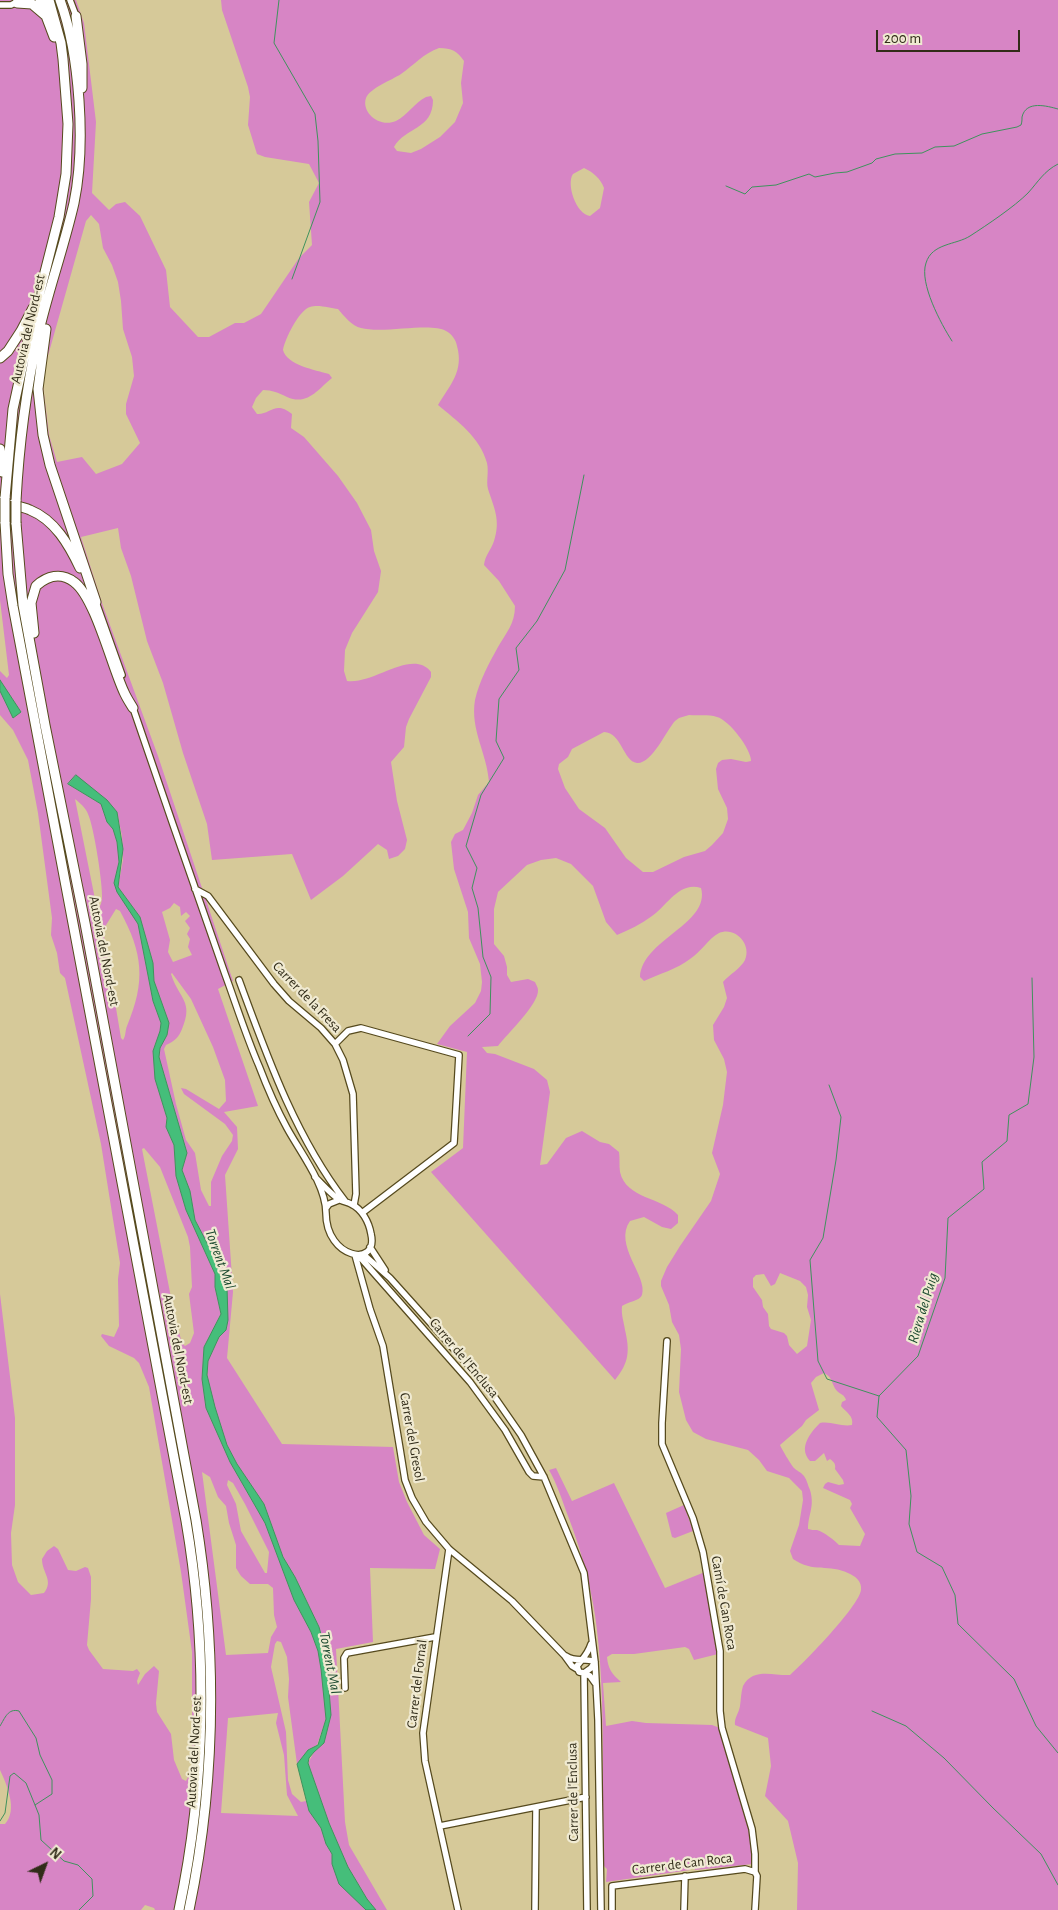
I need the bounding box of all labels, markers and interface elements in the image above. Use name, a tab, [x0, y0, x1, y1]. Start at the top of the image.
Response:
scale bar	[878, 20, 1022, 52]
text: 200 m	[884, 31, 921, 46]
street label: Autovia del Nord-est	[7, 273, 49, 385]
street label: Autovia del Nord-est	[85, 895, 123, 1007]
street label: Carrer de la Fresa	[269, 958, 345, 1036]
water label: Torrent Mal	[201, 1226, 239, 1292]
water label: Riera del Puig	[904, 1271, 942, 1345]
street label: Autovia del Nord-est	[159, 1293, 197, 1405]
street label: Carrer de l'Enclusa	[426, 1315, 502, 1401]
street label: Carrer del Gresol	[396, 1391, 428, 1483]
street label: Camí de Can Roca	[707, 1555, 741, 1651]
water label: Torrent Mal	[315, 1630, 345, 1696]
street label: Carrer del Fornal	[403, 1639, 431, 1729]
street label: Autovia del Nord-est	[183, 1696, 205, 1808]
street label: Carrer de l'Enclusa	[564, 1742, 582, 1842]
north arrow	[20, 1840, 70, 1890]
text: N	[47, 1845, 63, 1862]
street label: Carrer de Can Roca	[631, 1850, 733, 1878]

